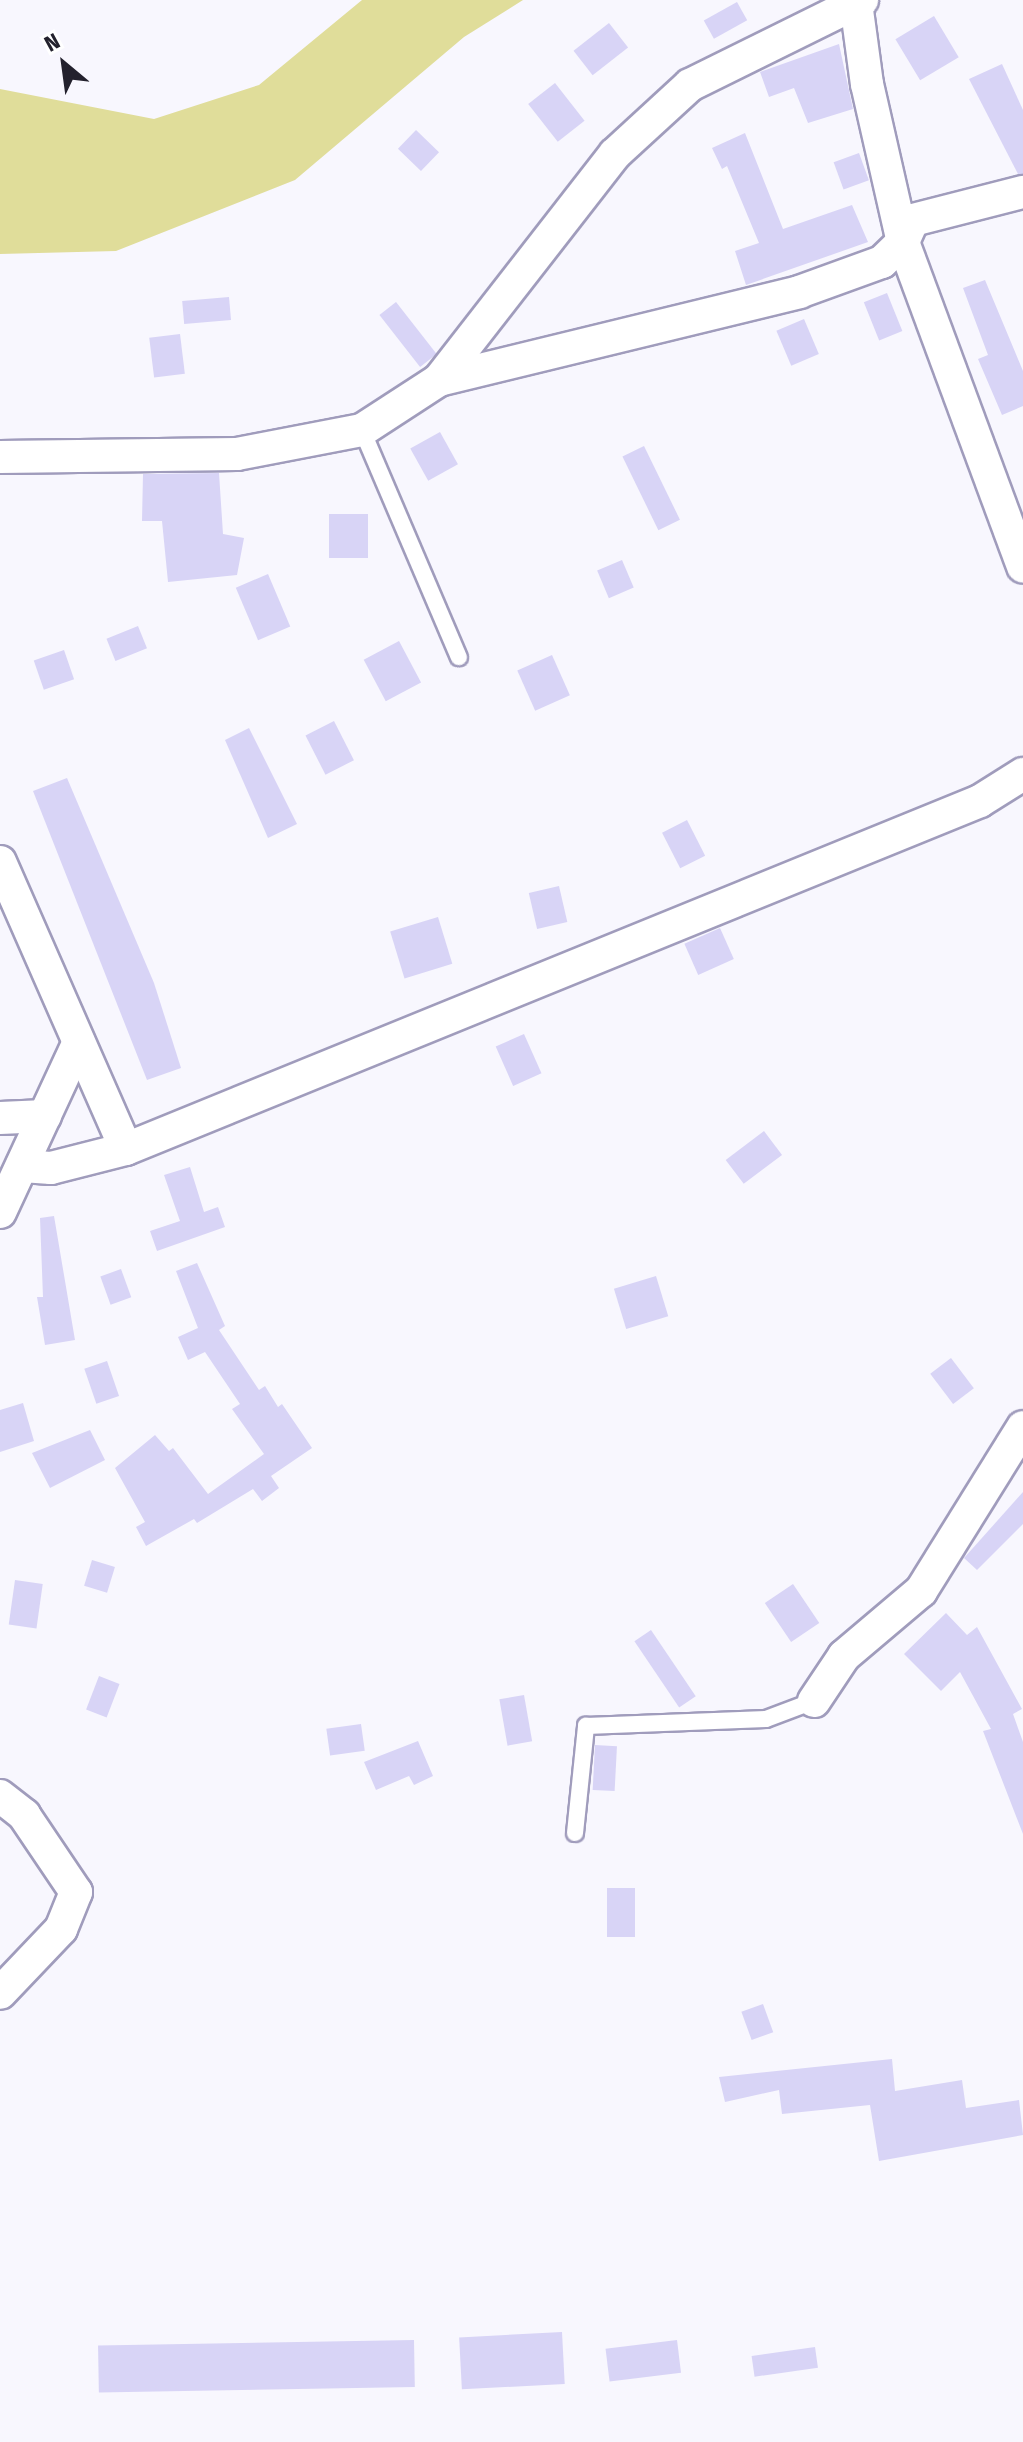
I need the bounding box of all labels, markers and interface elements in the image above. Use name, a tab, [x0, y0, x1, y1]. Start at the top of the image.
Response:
north arrow	[24, 24, 104, 104]
text: N	[40, 28, 64, 58]

